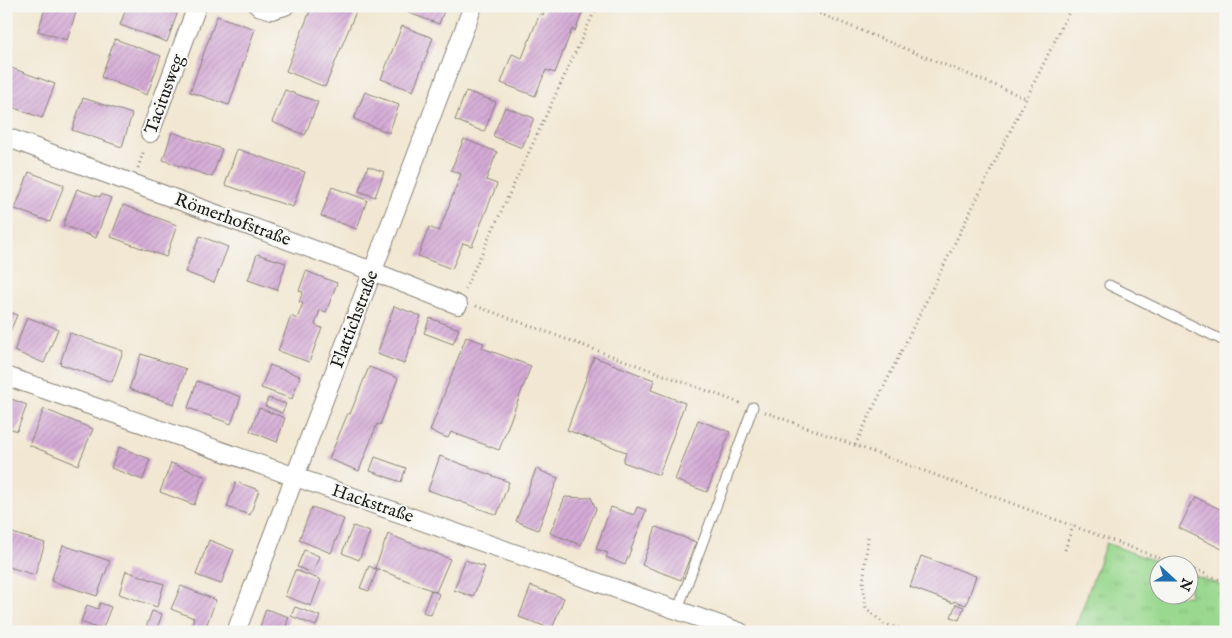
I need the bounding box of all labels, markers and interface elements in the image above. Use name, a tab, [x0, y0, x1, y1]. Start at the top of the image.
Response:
street label: Tacitusweg	[140, 51, 191, 138]
street label: Römerhofstraße	[171, 189, 294, 252]
street label: Flattichstraße	[326, 267, 385, 372]
street label: Hackstraße	[329, 480, 416, 529]
north arrow	[1150, 556, 1200, 606]
text: N	[1175, 574, 1196, 593]

